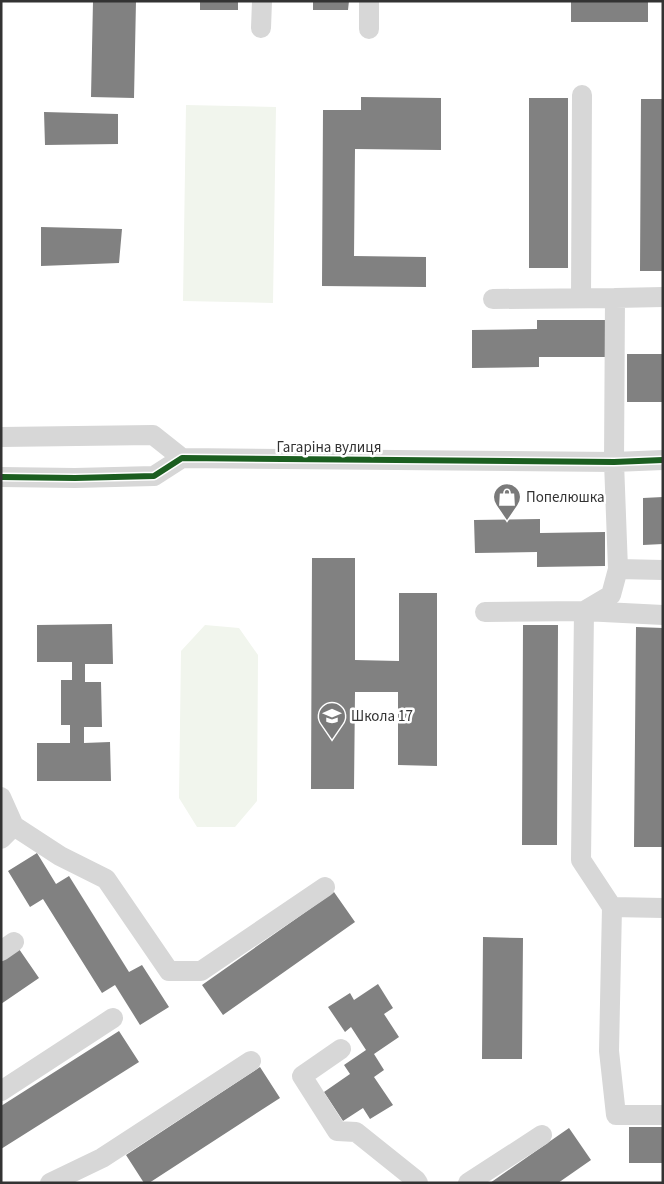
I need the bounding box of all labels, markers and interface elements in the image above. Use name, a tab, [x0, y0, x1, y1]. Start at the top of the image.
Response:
street label: Гагаріна вулиця	[277, 437, 381, 458]
shop icon: Попелюшка	[492, 482, 522, 521]
place label: Попелюшка	[526, 487, 605, 508]
school or university icon: Школа 17	[317, 701, 347, 740]
place label: Школа 17	[351, 706, 413, 727]

